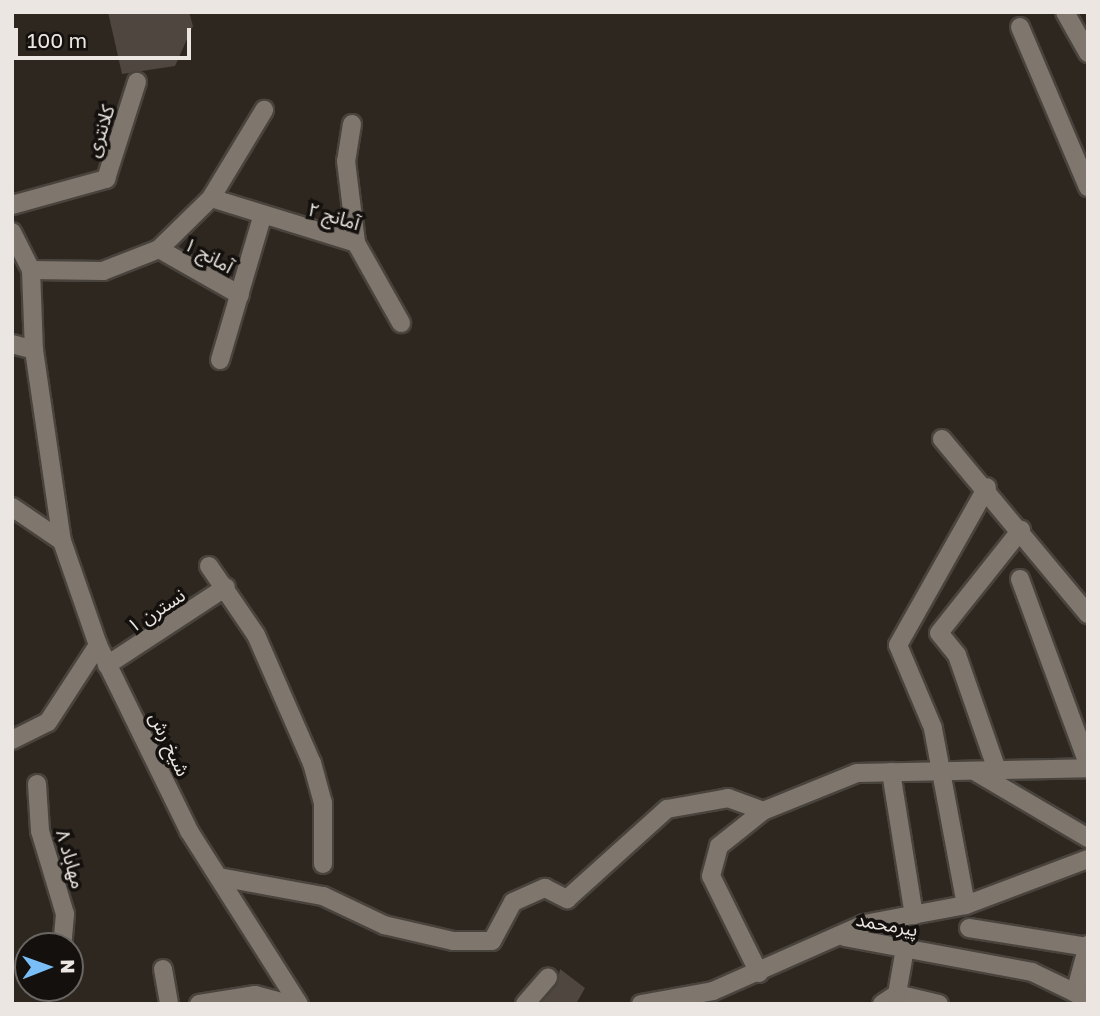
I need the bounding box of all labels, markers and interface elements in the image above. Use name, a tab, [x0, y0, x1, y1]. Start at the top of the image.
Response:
scale bar	[18, 14, 194, 58]
text: 100 m	[27, 27, 87, 53]
street label: کلانتری	[81, 102, 119, 160]
street label: آمانج ۲	[305, 197, 363, 235]
street label: آمانج ۱	[180, 232, 238, 278]
street label: نسترن ۱	[123, 583, 189, 637]
street label: شیخ رش	[145, 708, 195, 780]
street label: مهاباد ۸	[52, 827, 90, 891]
street label: پیرمحمد	[854, 907, 920, 941]
north arrow	[14, 932, 84, 1002]
text: N	[57, 959, 80, 974]

